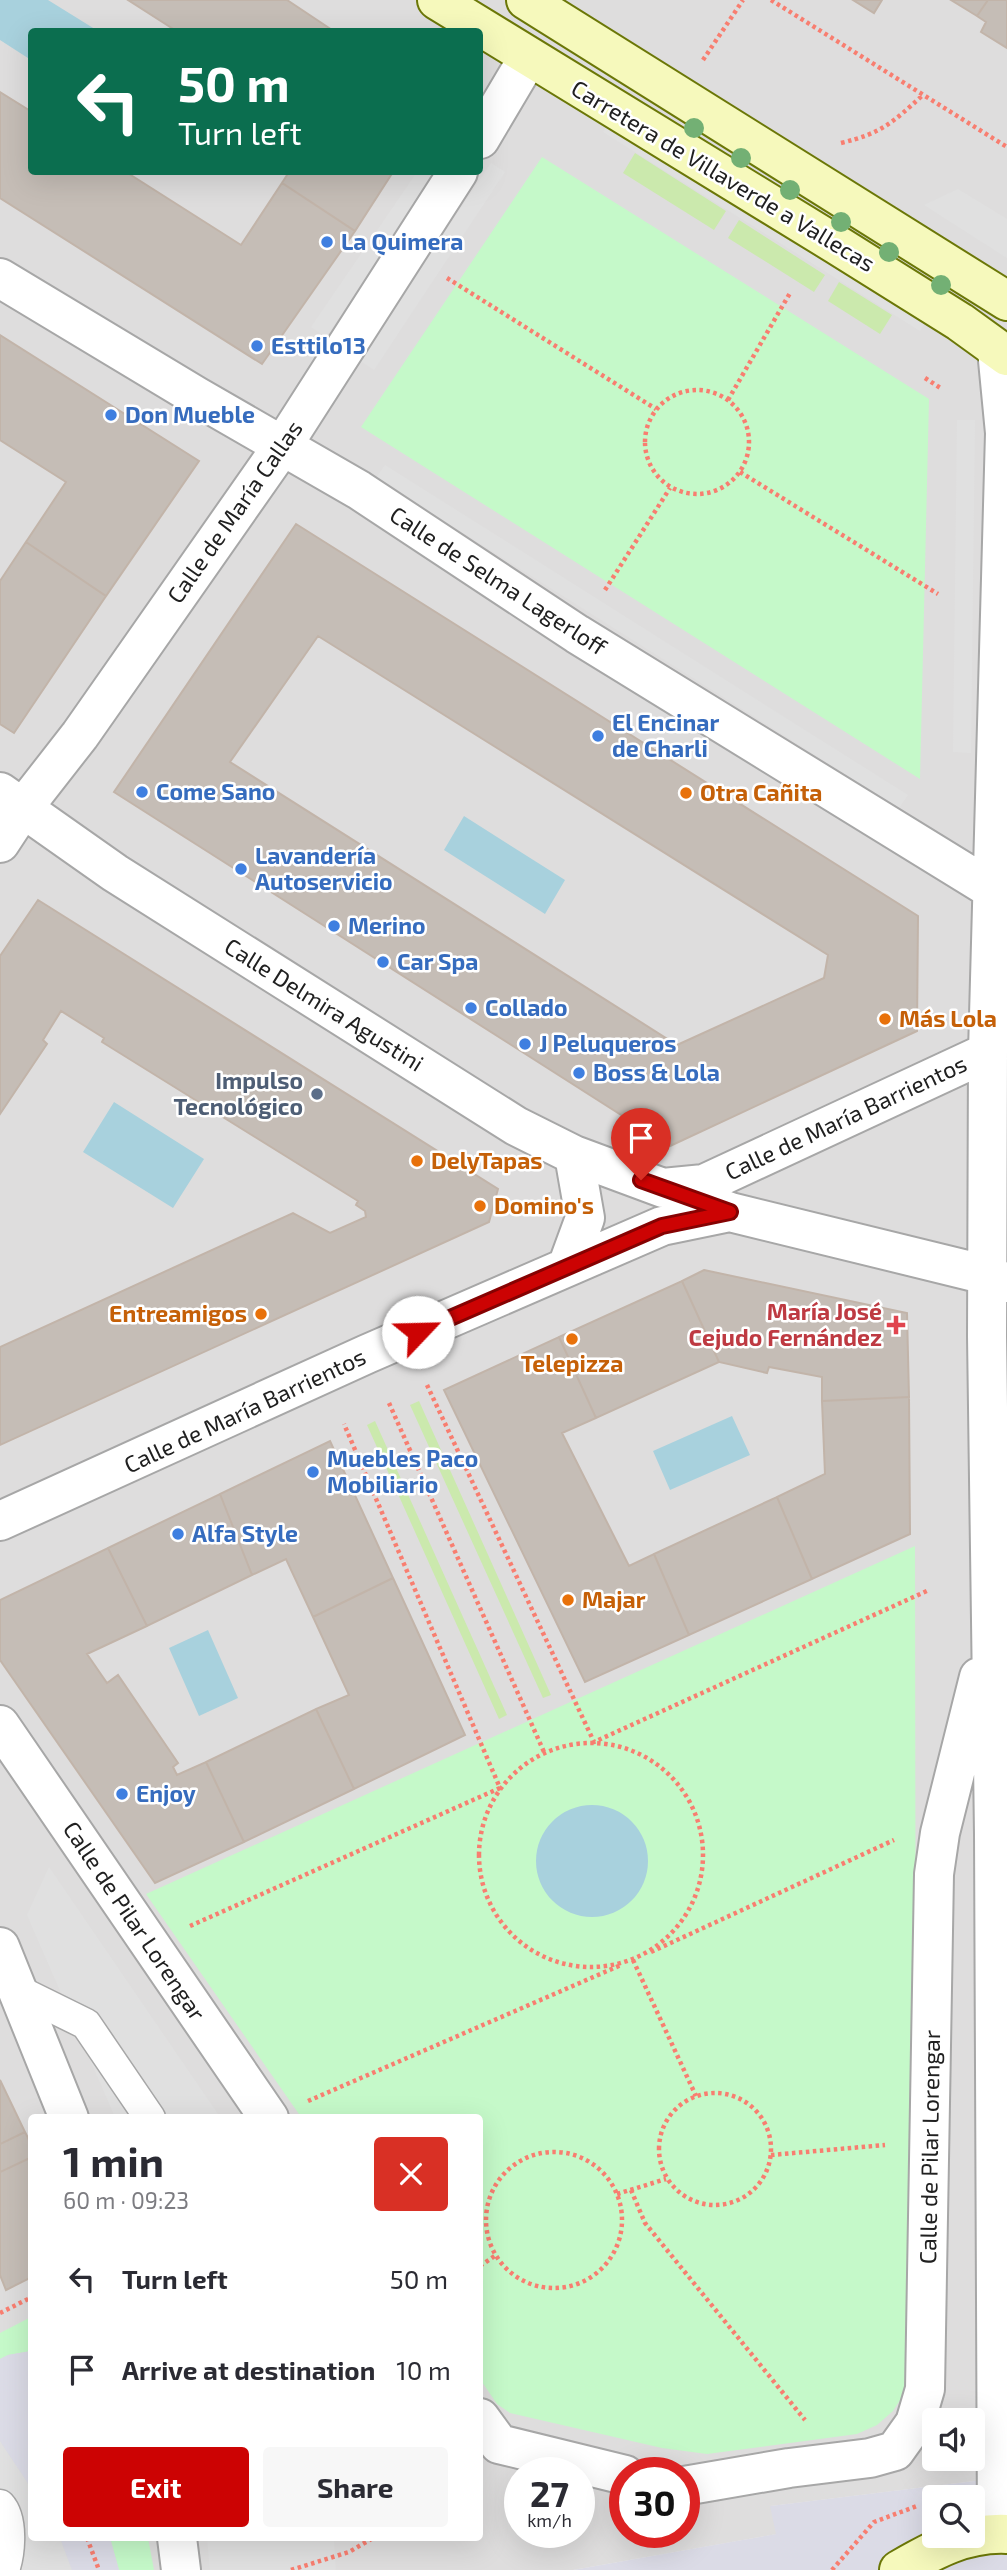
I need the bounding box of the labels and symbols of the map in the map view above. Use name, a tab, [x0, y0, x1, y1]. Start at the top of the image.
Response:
street label: Carretera de Villaverde a Vallecas	[567, 73, 880, 277]
place label: La Quimera	[341, 227, 463, 256]
marker: La Quimera	[319, 234, 335, 250]
place label: Esttilo13	[271, 331, 366, 359]
marker: Esttilo13	[249, 338, 265, 354]
place label: Don Mueble	[125, 400, 255, 428]
marker: Don Mueble	[103, 407, 119, 423]
street label: Calle de María Callas	[161, 415, 308, 608]
street label: Calle de Selma Lagerloff	[385, 500, 613, 661]
place label: El Encinar de Charli	[612, 708, 719, 762]
marker: El Encinar de Charli	[590, 728, 606, 744]
place label: Come Sano	[156, 777, 275, 805]
place label: Otra Cañita	[700, 778, 822, 806]
marker: Come Sano	[134, 784, 150, 800]
marker: Otra Cañita	[678, 785, 694, 801]
place label: Lavandería Autoservicio	[255, 841, 393, 895]
marker: Lavandería Autoservicio	[233, 861, 249, 877]
place label: Merino	[348, 911, 426, 939]
marker: Merino	[326, 918, 342, 934]
street label: Calle Delmira Agustini	[220, 932, 429, 1077]
place label: Car Spa	[397, 947, 478, 975]
marker: Car Spa	[375, 954, 391, 970]
place label: Collado	[485, 993, 568, 1021]
marker: Collado	[463, 1000, 479, 1016]
place label: Más Lola	[899, 1004, 997, 1032]
marker: Más Lola	[877, 1011, 893, 1027]
place label: J Peluqueros	[539, 1029, 677, 1057]
marker: J Peluqueros	[517, 1036, 533, 1052]
street label: Calle de María Barrientos	[720, 1049, 971, 1185]
place label: Boss & Lola	[593, 1058, 720, 1086]
marker: Boss & Lola	[571, 1065, 587, 1081]
place label: Impulso Tecnológico	[173, 1066, 303, 1120]
marker: Impulso Tecnológico	[309, 1086, 325, 1102]
pin	[611, 1108, 671, 1180]
place label: DelyTapas	[431, 1146, 542, 1174]
marker: DelyTapas	[409, 1153, 425, 1169]
place label: Domino's	[494, 1191, 594, 1219]
marker: Domino's	[472, 1198, 488, 1214]
position arrow	[381, 1295, 455, 1369]
place label: María José Cejudo Fernández	[688, 1297, 882, 1351]
place label: Entreamigos	[109, 1299, 247, 1327]
marker: Entreamigos	[253, 1306, 269, 1322]
marker: María José Cejudo Fernández	[888, 1317, 904, 1333]
marker: Telepizza	[564, 1331, 580, 1347]
street label: Calle de María Barrientos	[119, 1342, 370, 1478]
place label: Telepizza	[521, 1349, 623, 1377]
place label: Muebles Paco Mobiliario	[327, 1444, 478, 1498]
marker: Muebles Paco Mobiliario	[305, 1464, 321, 1480]
place label: Alfa Style	[192, 1519, 298, 1547]
marker: Alfa Style	[170, 1526, 186, 1542]
place label: Majar	[582, 1585, 646, 1613]
marker: Majar	[560, 1592, 576, 1608]
place label: Enjoy	[136, 1779, 196, 1807]
marker: Enjoy	[114, 1786, 130, 1802]
street label: Calle de Pilar Lorengar	[58, 1816, 212, 2025]
street label: Calle de Pilar Lorengar	[913, 2030, 945, 2264]
speed limit sign: 30	[609, 2457, 700, 2548]

